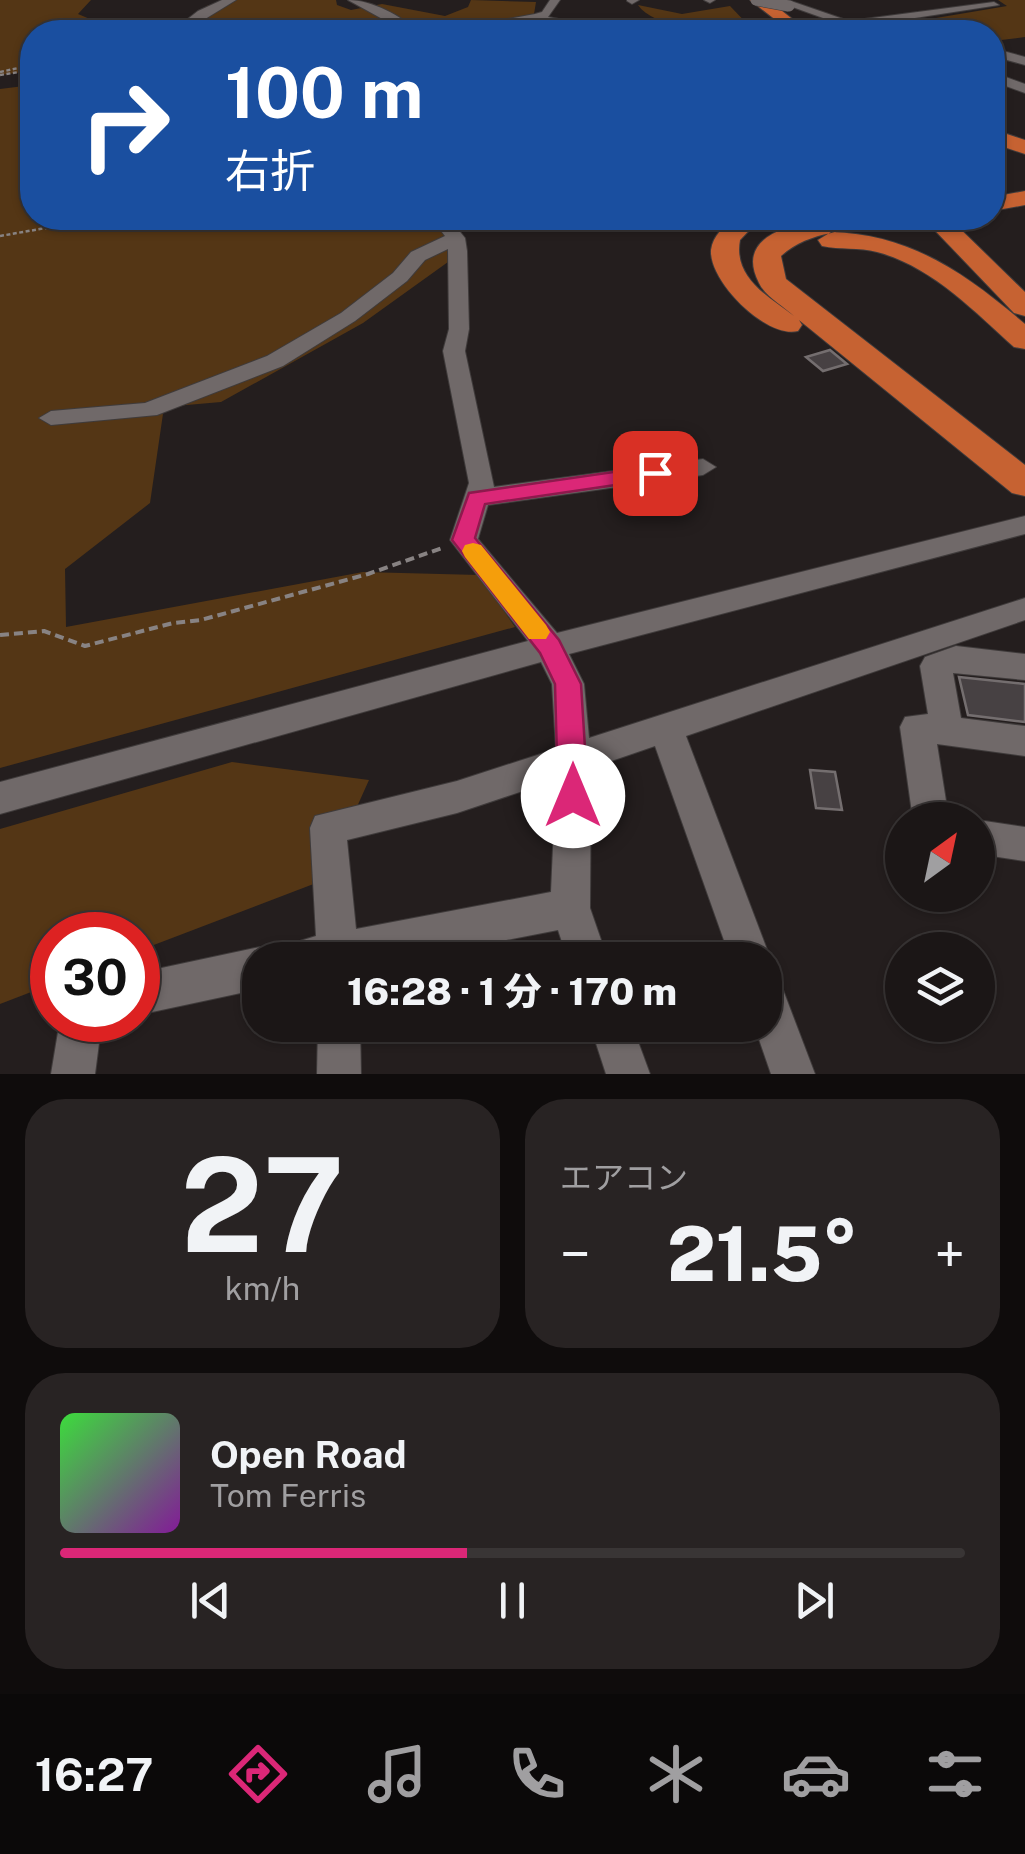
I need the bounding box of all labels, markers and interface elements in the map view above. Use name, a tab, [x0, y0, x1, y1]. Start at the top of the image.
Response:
text: 100 m	[225, 51, 423, 134]
icon: right	[60, 60, 190, 190]
text: 右折	[225, 144, 315, 197]
pin	[613, 431, 698, 516]
icon: arrive	[628, 446, 683, 501]
position arrow	[521, 744, 625, 848]
north arrow	[885, 802, 995, 912]
map controls	[885, 802, 995, 1042]
speed limit sign: 30	[30, 912, 160, 1042]
button: layers	[885, 932, 995, 1042]
text: 16:28 · 1 分 · 170 m	[347, 969, 677, 1014]
text: 27	[181, 1129, 344, 1281]
text: エアコン	[560, 1159, 688, 1196]
text: 21.5°	[667, 1210, 858, 1298]
text: −	[560, 1222, 591, 1286]
text: +	[935, 1222, 965, 1286]
text: km/h	[225, 1270, 300, 1307]
text: Open Road	[210, 1432, 407, 1477]
text: Tom Ferris	[210, 1477, 366, 1514]
icon: previous	[183, 1573, 238, 1628]
icon: pause	[485, 1573, 540, 1628]
icon: next	[787, 1573, 842, 1628]
icon: directions	[223, 1739, 293, 1809]
icon: music	[362, 1739, 432, 1809]
icon: phone	[502, 1739, 572, 1809]
icon: climate	[641, 1739, 711, 1809]
icon: car	[781, 1739, 851, 1809]
icon: filters	[920, 1739, 990, 1809]
text: 16:27	[35, 1748, 153, 1801]

